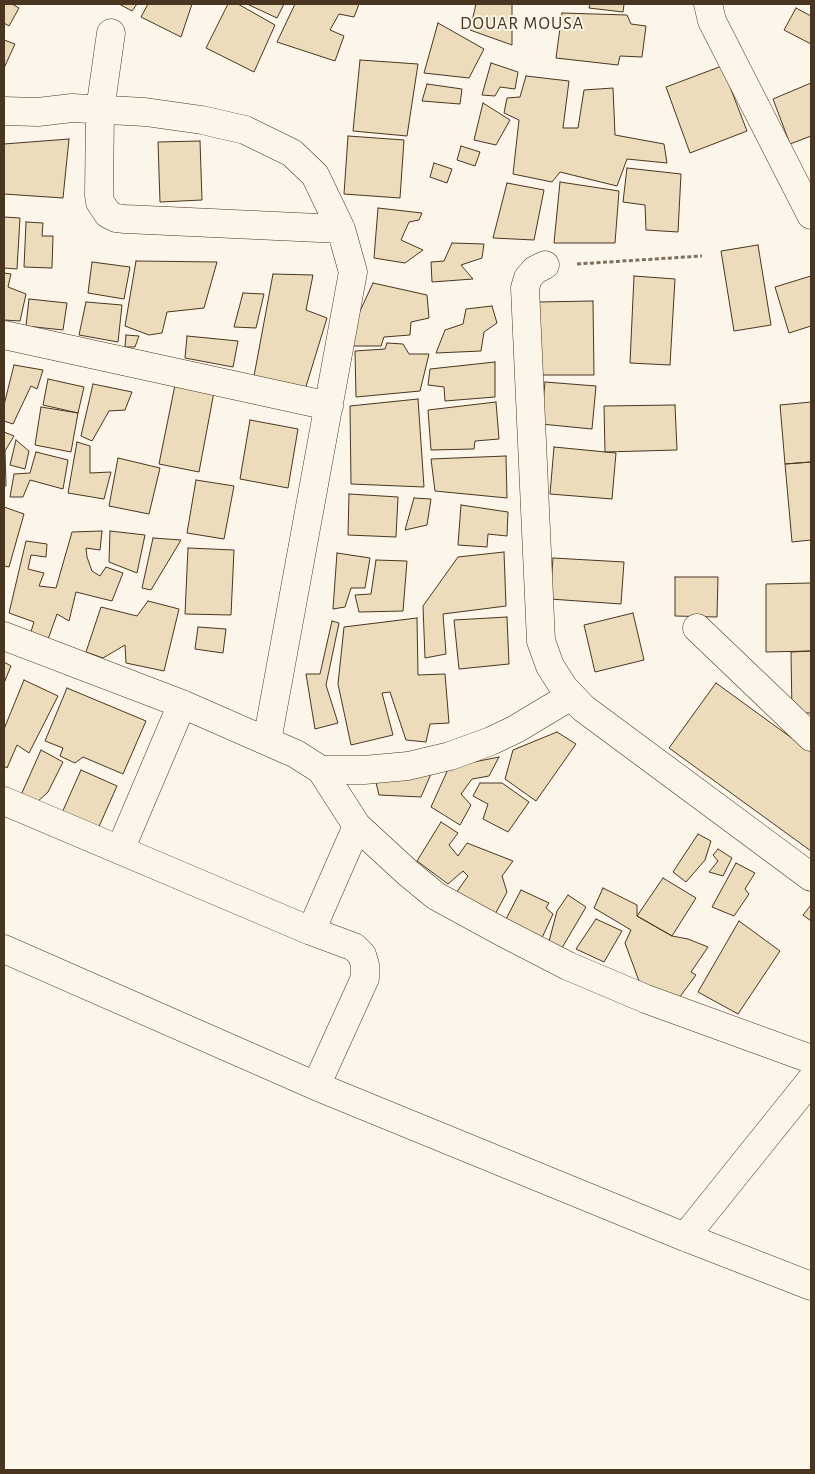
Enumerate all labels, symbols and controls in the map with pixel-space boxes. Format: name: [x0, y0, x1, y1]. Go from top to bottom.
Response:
district label: DOUAR MOUSA: [459, 13, 585, 35]

